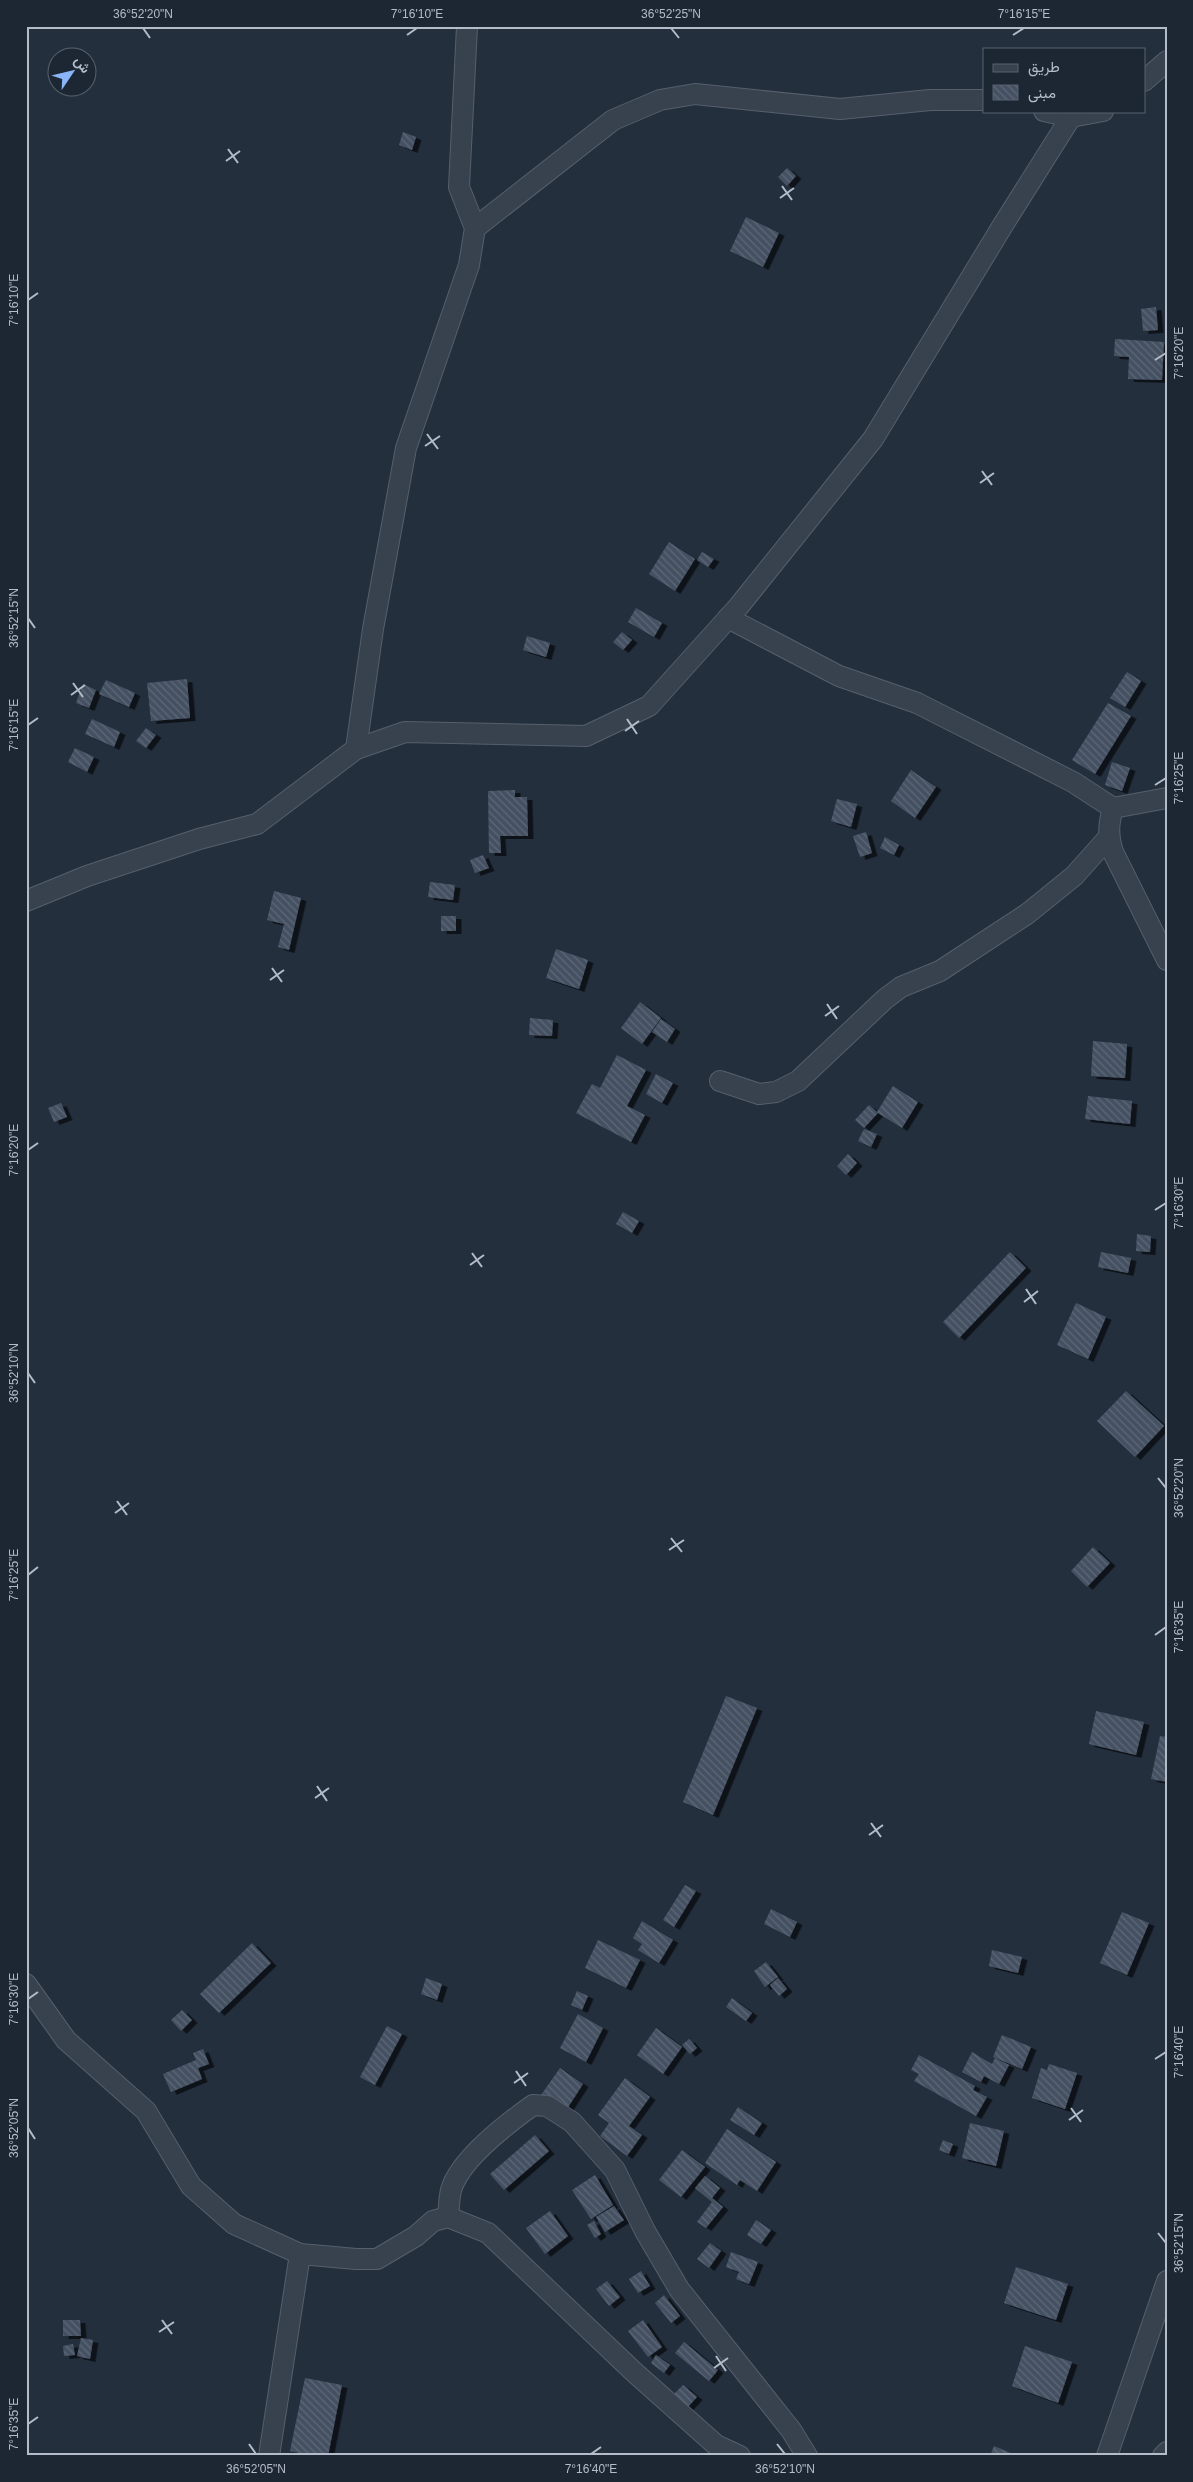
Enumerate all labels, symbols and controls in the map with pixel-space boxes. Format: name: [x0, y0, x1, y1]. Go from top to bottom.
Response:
text: 36°52'20"N: [113, 7, 173, 21]
text: 7°16'10"E: [391, 7, 443, 21]
text: 36°52'25"N: [641, 7, 701, 21]
text: 7°16'15"E: [998, 7, 1050, 21]
north arrow: [48, 48, 98, 98]
legend: [983, 48, 1146, 112]
text: ش: [70, 53, 94, 77]
text: طريق: [1028, 58, 1060, 77]
text: مبنى: [1028, 84, 1056, 103]
text: 7°16'10"E: [7, 274, 21, 326]
text: 7°16'20"E: [1172, 327, 1186, 379]
text: 36°52'15"N: [7, 588, 21, 648]
text: 7°16'15"E: [7, 699, 21, 751]
text: 7°16'25"E: [1172, 752, 1186, 804]
text: 7°16'20"E: [7, 1124, 21, 1176]
text: 7°16'30"E: [1172, 1177, 1186, 1229]
text: 36°52'10"N: [7, 1343, 21, 1403]
text: 36°52'20"N: [1172, 1458, 1186, 1518]
text: 7°16'25"E: [7, 1549, 21, 1601]
text: 7°16'35"E: [1172, 1601, 1186, 1653]
text: 7°16'30"E: [7, 1973, 21, 2025]
text: 7°16'40"E: [1172, 2026, 1186, 2078]
text: 36°52'05"N: [7, 2098, 21, 2158]
text: 36°52'15"N: [1172, 2213, 1186, 2273]
text: 7°16'35"E: [7, 2398, 21, 2450]
text: 36°52'05"N: [226, 2462, 286, 2476]
text: 7°16'40"E: [565, 2462, 617, 2476]
text: 36°52'10"N: [755, 2462, 815, 2476]

